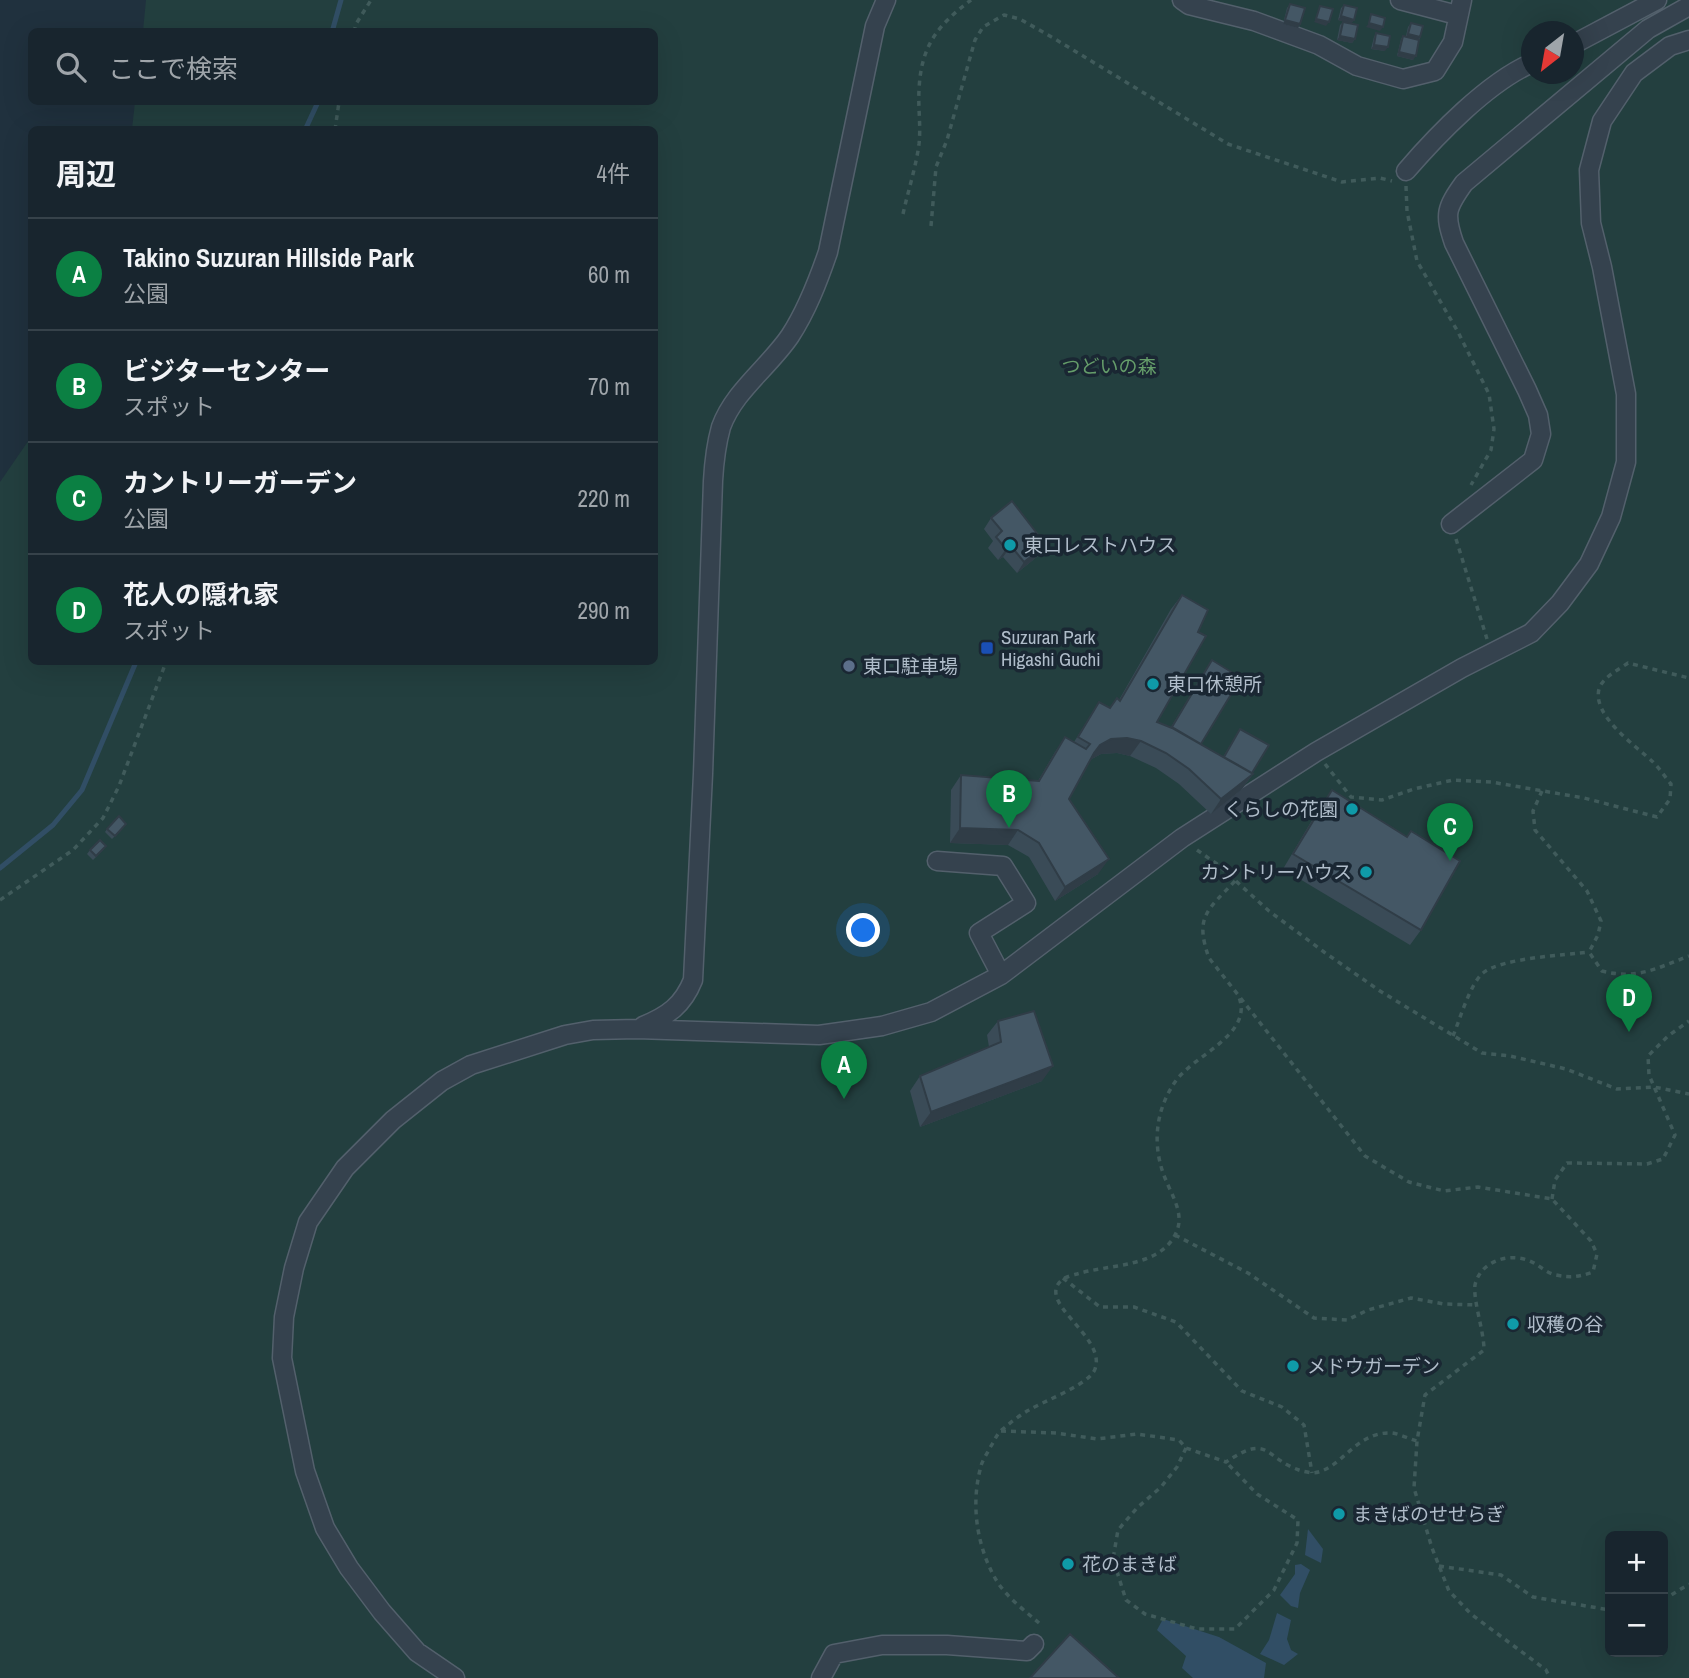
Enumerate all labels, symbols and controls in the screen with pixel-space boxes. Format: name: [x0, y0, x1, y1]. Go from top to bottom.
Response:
north arrow: [1521, 21, 1584, 84]
search box: [28, 28, 658, 105]
icon: search: [52, 48, 90, 86]
text: ここで検索: [108, 51, 238, 86]
text: 周辺: [56, 154, 116, 194]
text: 4件: [597, 158, 630, 189]
text: Takino Suzuran Hillside Park: [123, 240, 414, 275]
text: A: [72, 259, 86, 290]
text: 60 m: [588, 259, 630, 290]
text: 公園: [123, 278, 169, 309]
text: ビジターセンター: [123, 353, 330, 388]
park label: つどいの森: [1061, 353, 1157, 379]
text: B: [72, 371, 86, 402]
text: 70 m: [588, 371, 630, 402]
text: スポット: [123, 391, 215, 422]
text: カントリーガーデン: [123, 465, 357, 500]
text: C: [72, 483, 86, 514]
text: 220 m: [578, 483, 630, 514]
text: 公園: [123, 503, 169, 534]
place label: 東口レストハウス: [1024, 532, 1176, 558]
marker: 東口レストハウス: [1002, 537, 1018, 553]
text: 花人の隠れ家: [123, 577, 279, 612]
text: D: [72, 595, 86, 626]
text: 290 m: [578, 595, 630, 626]
text: スポット: [123, 615, 215, 646]
place label: Suzuran Park Higashi Guchi: [1001, 624, 1101, 672]
marker: Suzuran Park Higashi Guchi: [979, 640, 995, 656]
place label: 東口駐車場: [863, 653, 958, 679]
marker: 東口駐車場: [841, 658, 857, 674]
place label: 東口休憩所: [1167, 671, 1262, 697]
marker: 東口休憩所: [1145, 676, 1161, 692]
pin: B: [986, 770, 1032, 828]
place label: くらしの花園: [1224, 796, 1338, 822]
marker: くらしの花園: [1344, 801, 1360, 817]
pin: C: [1427, 803, 1473, 861]
place label: カントリーハウス: [1200, 859, 1352, 885]
marker: カントリーハウス: [1358, 864, 1374, 880]
your location: [846, 913, 880, 947]
pin: D: [1606, 974, 1652, 1032]
pin: A: [821, 1041, 867, 1099]
place label: 収穫の谷: [1527, 1311, 1603, 1337]
marker: 収穫の谷: [1505, 1316, 1521, 1332]
place label: メドウガーデン: [1307, 1353, 1440, 1379]
marker: メドウガーデン: [1285, 1358, 1301, 1374]
place label: まきばのせせらぎ: [1353, 1501, 1505, 1527]
marker: まきばのせせらぎ: [1331, 1506, 1347, 1522]
map controls: [1605, 1531, 1668, 1657]
button: +: [1605, 1531, 1668, 1594]
place label: 花のまきば: [1082, 1551, 1177, 1577]
marker: 花のまきば: [1060, 1556, 1076, 1572]
button: −: [1605, 1594, 1668, 1657]

